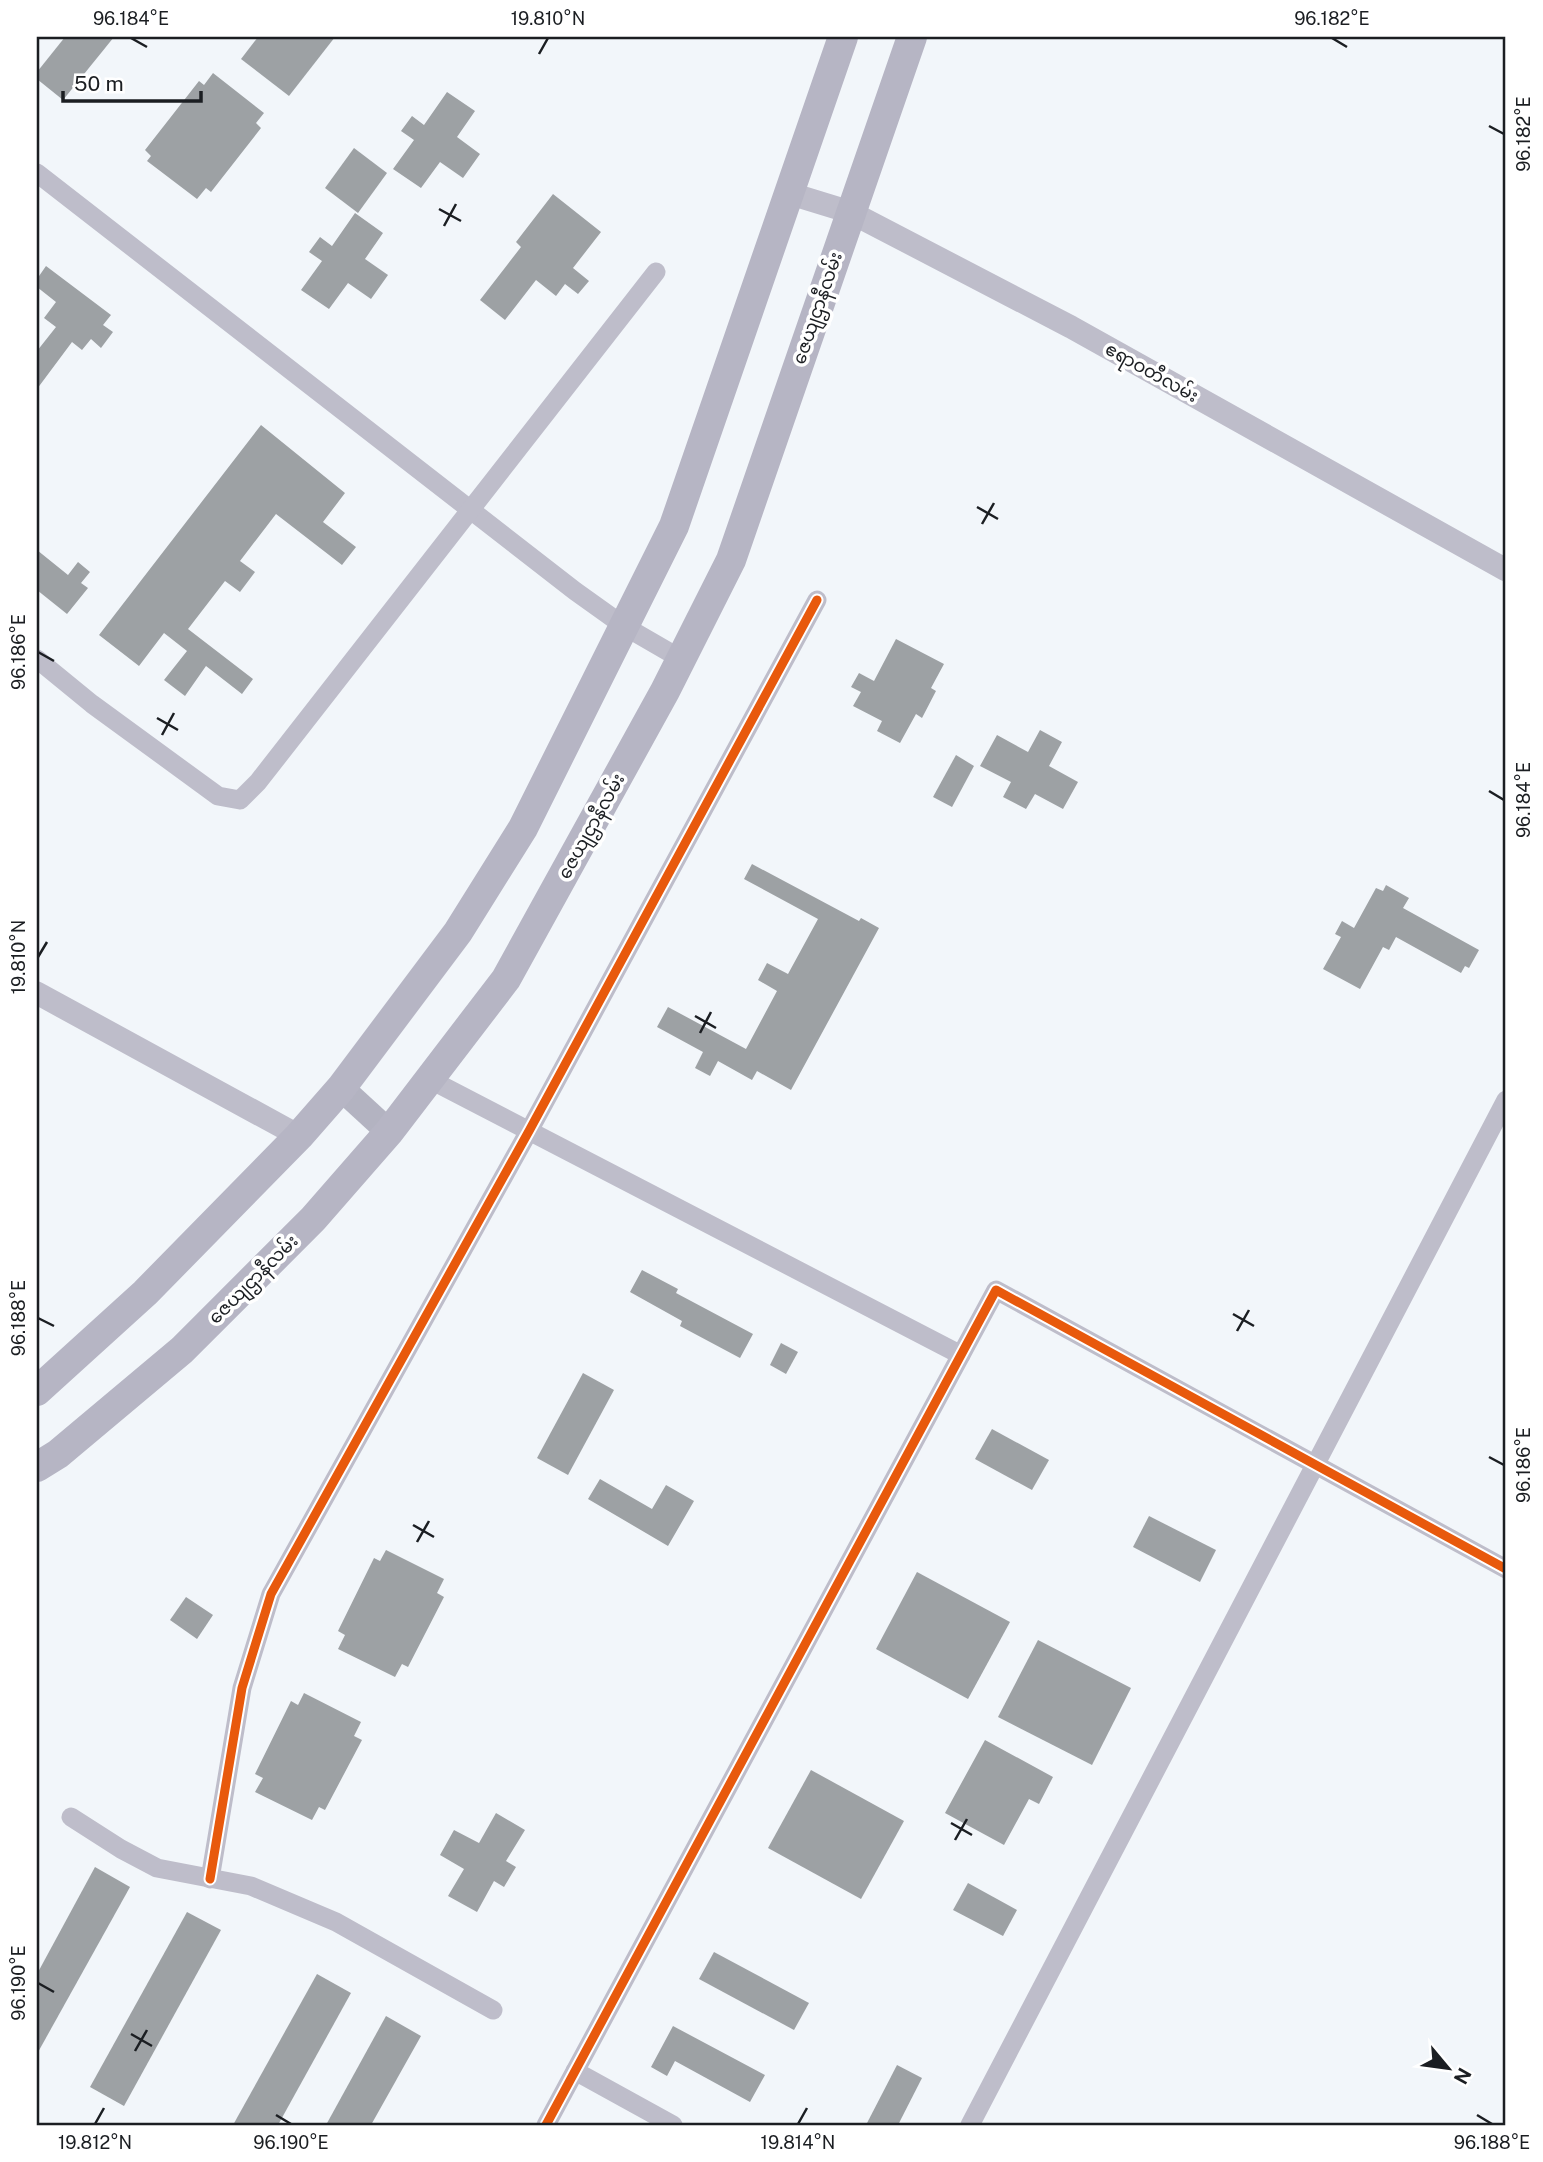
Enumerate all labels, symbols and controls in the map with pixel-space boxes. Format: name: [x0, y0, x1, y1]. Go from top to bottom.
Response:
text: 96.184°E: [93, 8, 169, 29]
text: 19.810°N: [511, 8, 585, 29]
text: 96.182°E: [1294, 8, 1370, 29]
scale bar: [63, 60, 201, 104]
text: 50 m: [74, 71, 124, 96]
text: 96.182°E: [1513, 96, 1534, 172]
street label: ဇေယျဌာနီလမ်း: [785, 248, 851, 369]
street label: ဧရာဝတီလမ်း: [1099, 335, 1204, 411]
text: 96.186°E: [8, 614, 29, 690]
text: 96.184°E: [1513, 762, 1534, 838]
street label: ဇေယျဌာနီလမ်း: [551, 768, 633, 885]
text: 19.810°N: [8, 920, 29, 994]
street label: ဇေယျဌာနီလမ်း: [202, 1228, 305, 1331]
text: 96.188°E: [8, 1280, 29, 1356]
text: 96.186°E: [1513, 1427, 1534, 1503]
text: 96.190°E: [8, 1945, 29, 2021]
north arrow: [1414, 2032, 1484, 2102]
text: N: [1450, 2064, 1476, 2088]
text: 19.812°N: [58, 2132, 132, 2153]
text: 96.190°E: [253, 2132, 329, 2153]
text: 19.814°N: [761, 2132, 835, 2153]
text: 96.188°E: [1454, 2132, 1530, 2153]

